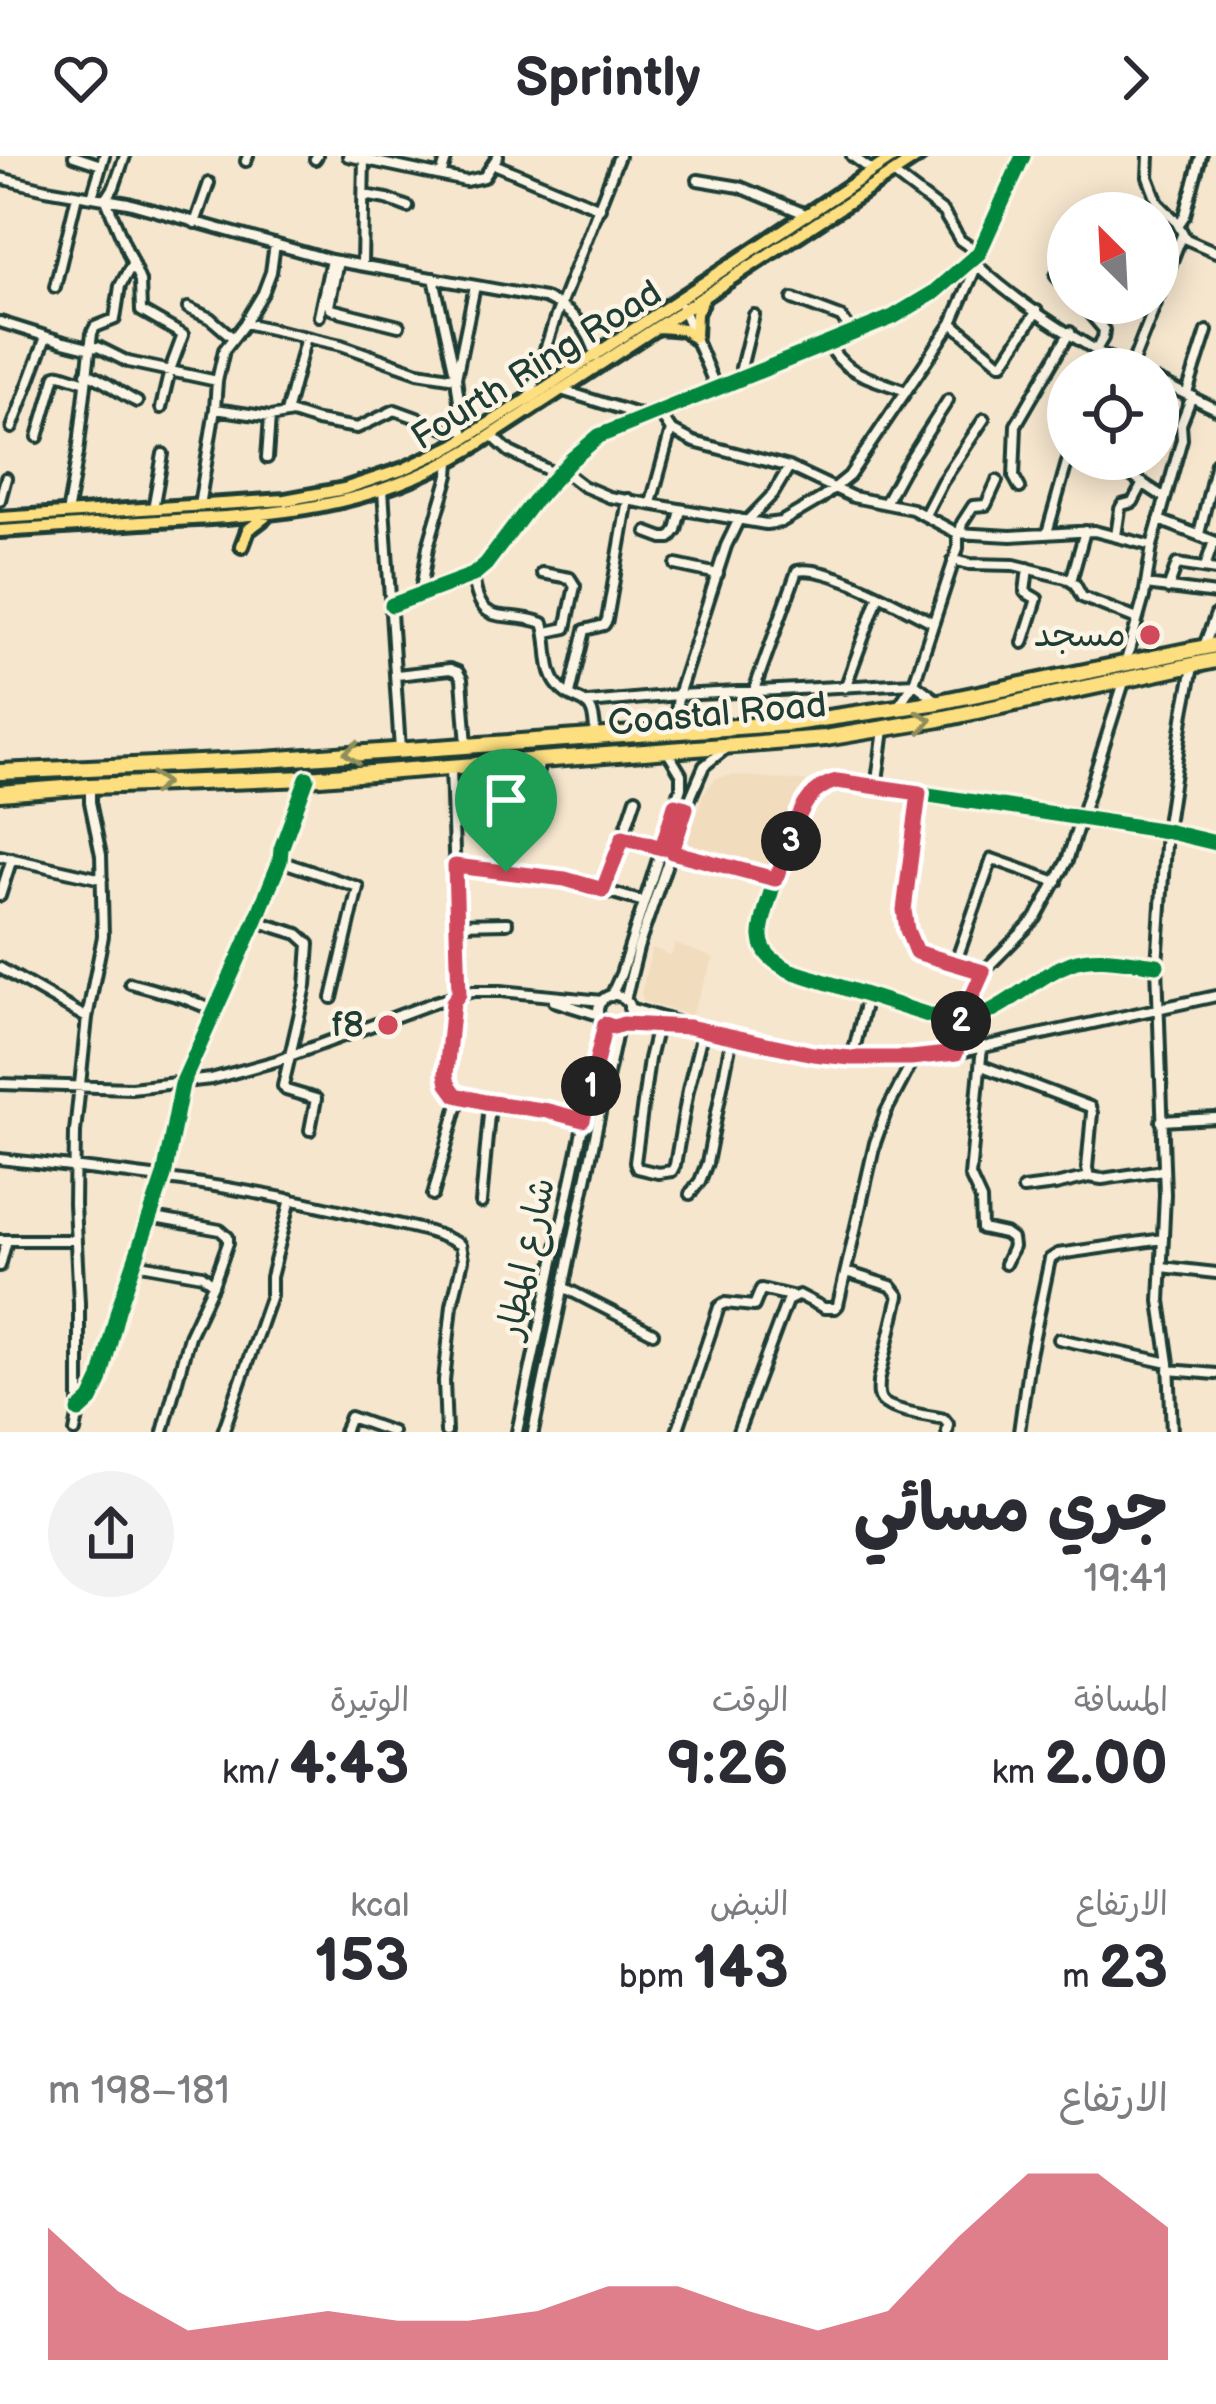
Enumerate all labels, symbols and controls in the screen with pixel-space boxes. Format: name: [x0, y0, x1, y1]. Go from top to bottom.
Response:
icon: heart: [48, 45, 114, 111]
icon: forward: [1102, 45, 1168, 111]
text: Sprintly: [516, 46, 701, 111]
north arrow: [1047, 192, 1179, 324]
map controls: [1047, 192, 1179, 480]
street label: Fourth Ring Road: [404, 272, 670, 460]
button: locate: [1047, 348, 1179, 480]
place label: مسجد: [1034, 614, 1126, 657]
marker: مسجد: [1137, 622, 1163, 648]
street label: Coastal Road: [606, 684, 828, 746]
one-way arrow: [913, 710, 933, 735]
one-way arrow: [342, 740, 361, 766]
pin: [455, 749, 557, 872]
icon: arrive: [473, 767, 539, 833]
one-way arrow: [150, 770, 169, 796]
pin: 3: [761, 811, 821, 871]
text: 3: [781, 821, 801, 861]
pin: 2: [931, 991, 991, 1051]
text: 2: [951, 1001, 971, 1041]
place label: f8: [332, 1004, 364, 1047]
marker: f8: [375, 1012, 401, 1038]
pin: 1: [561, 1056, 621, 1116]
text: 1: [584, 1066, 598, 1106]
street label: شارع المطار: [488, 1174, 567, 1346]
button: share: [48, 1471, 174, 1597]
text: جري مسائي: [854, 1471, 1168, 1550]
text: 19:41: [1084, 1556, 1168, 1603]
text: الوتيرة: [330, 1681, 409, 1721]
text: الوقت: [712, 1681, 789, 1721]
text: المسافة: [1074, 1681, 1168, 1721]
text: 4:43: [289, 1729, 409, 1801]
text: 9:26: [667, 1729, 789, 1801]
text: 2.00: [1044, 1729, 1168, 1801]
text: /km: [222, 1753, 289, 1793]
text: km: [992, 1753, 1044, 1793]
text: النبض: [710, 1885, 789, 1925]
text: الارتفاع: [1075, 1885, 1168, 1925]
text: kcal: [350, 1886, 409, 1926]
text: 153: [314, 1926, 409, 1998]
text: 143: [693, 1933, 789, 2005]
text: 23: [1099, 1933, 1168, 2005]
text: bpm: [619, 1957, 693, 1997]
text: m: [1062, 1957, 1099, 1997]
text: 181–198 m: [48, 2068, 230, 2115]
text: الارتفاع: [1059, 2076, 1168, 2123]

